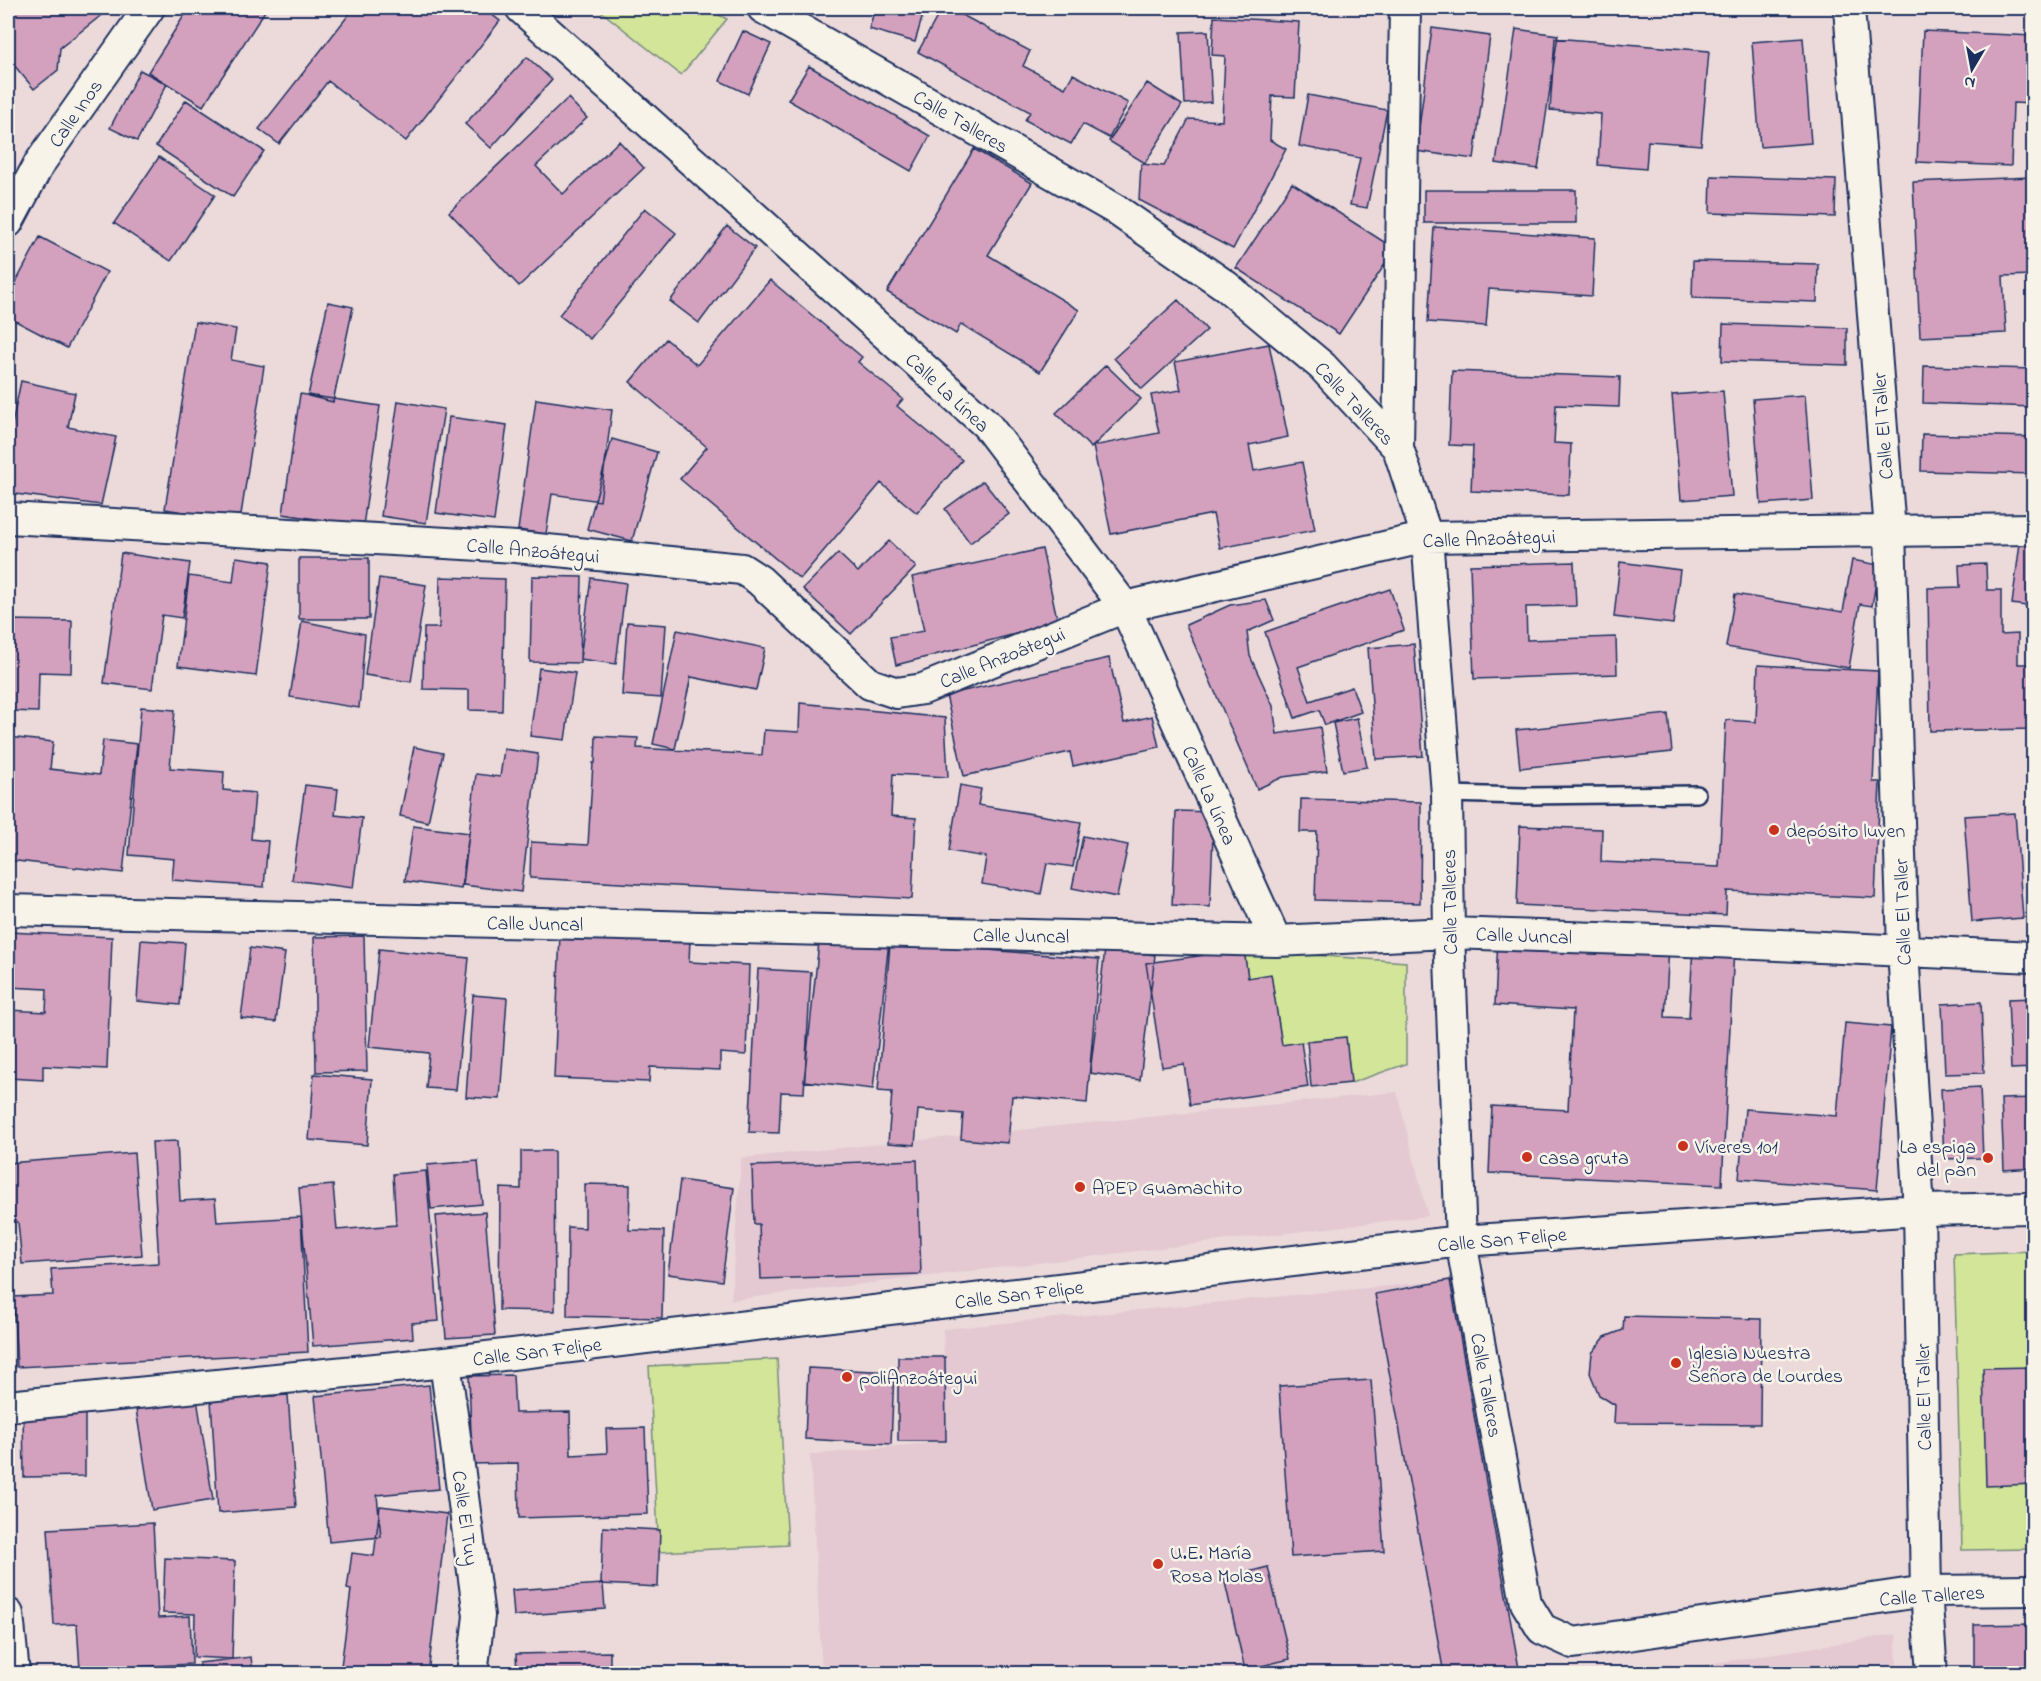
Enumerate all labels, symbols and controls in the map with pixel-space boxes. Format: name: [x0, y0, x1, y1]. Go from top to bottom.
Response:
north arrow: [1942, 39, 2002, 99]
text: N: [1962, 69, 1977, 95]
street label: Calle Inos: [43, 74, 111, 155]
street label: Calle Talleres: [907, 84, 1013, 162]
street label: Calle La Línea: [898, 347, 995, 441]
street label: Calle Talleres: [1307, 356, 1400, 453]
street label: Calle El Taller: [1866, 371, 1903, 480]
street label: Calle Anzoátegui: [1422, 524, 1556, 558]
street label: Calle Anzoátegui: [465, 532, 600, 574]
street label: Calle Anzoátegui: [936, 621, 1070, 699]
street label: Calle La Línea: [1173, 742, 1243, 850]
place label: depósito luven: [1786, 818, 1905, 847]
marker: depósito luven: [1767, 823, 1781, 837]
street label: Calle Talleres: [1436, 849, 1467, 955]
street label: Calle El Taller: [1888, 857, 1921, 966]
street label: Calle Juncal: [486, 910, 583, 941]
street label: Calle Juncal: [1475, 921, 1573, 954]
street label: Calle Juncal: [972, 922, 1069, 953]
place label: Víveres 101: [1694, 1134, 1778, 1163]
place label: La espiga del pan: [1899, 1134, 1976, 1186]
marker: Víveres 101: [1676, 1139, 1690, 1153]
place label: casa gruta: [1539, 1145, 1629, 1175]
marker: casa gruta: [1520, 1150, 1534, 1164]
marker: La espiga del pan: [1981, 1151, 1995, 1165]
place label: APEP Guamachito: [1092, 1175, 1242, 1204]
marker: APEP Guamachito: [1073, 1180, 1087, 1194]
street label: Calle San Felipe: [1436, 1221, 1568, 1262]
street label: Calle San Felipe: [953, 1274, 1085, 1319]
street label: Calle San Felipe: [471, 1331, 603, 1376]
street label: Calle Talleres: [1461, 1331, 1508, 1440]
place label: Iglesia Nuestra Señora de Lourdes: [1688, 1340, 1843, 1392]
street label: Calle El Taller: [1910, 1342, 1941, 1451]
marker: Iglesia Nuestra Señora de Lourdes: [1669, 1356, 1683, 1370]
place label: poliAnzoátegui: [859, 1365, 977, 1395]
marker: poliAnzoátegui: [840, 1370, 854, 1384]
street label: Calle El Tuy: [443, 1469, 485, 1568]
place label: U.E. María Rosa Molas: [1170, 1540, 1264, 1592]
marker: U.E. María Rosa Molas: [1151, 1557, 1165, 1571]
street label: Calle Talleres: [1878, 1579, 1986, 1616]

